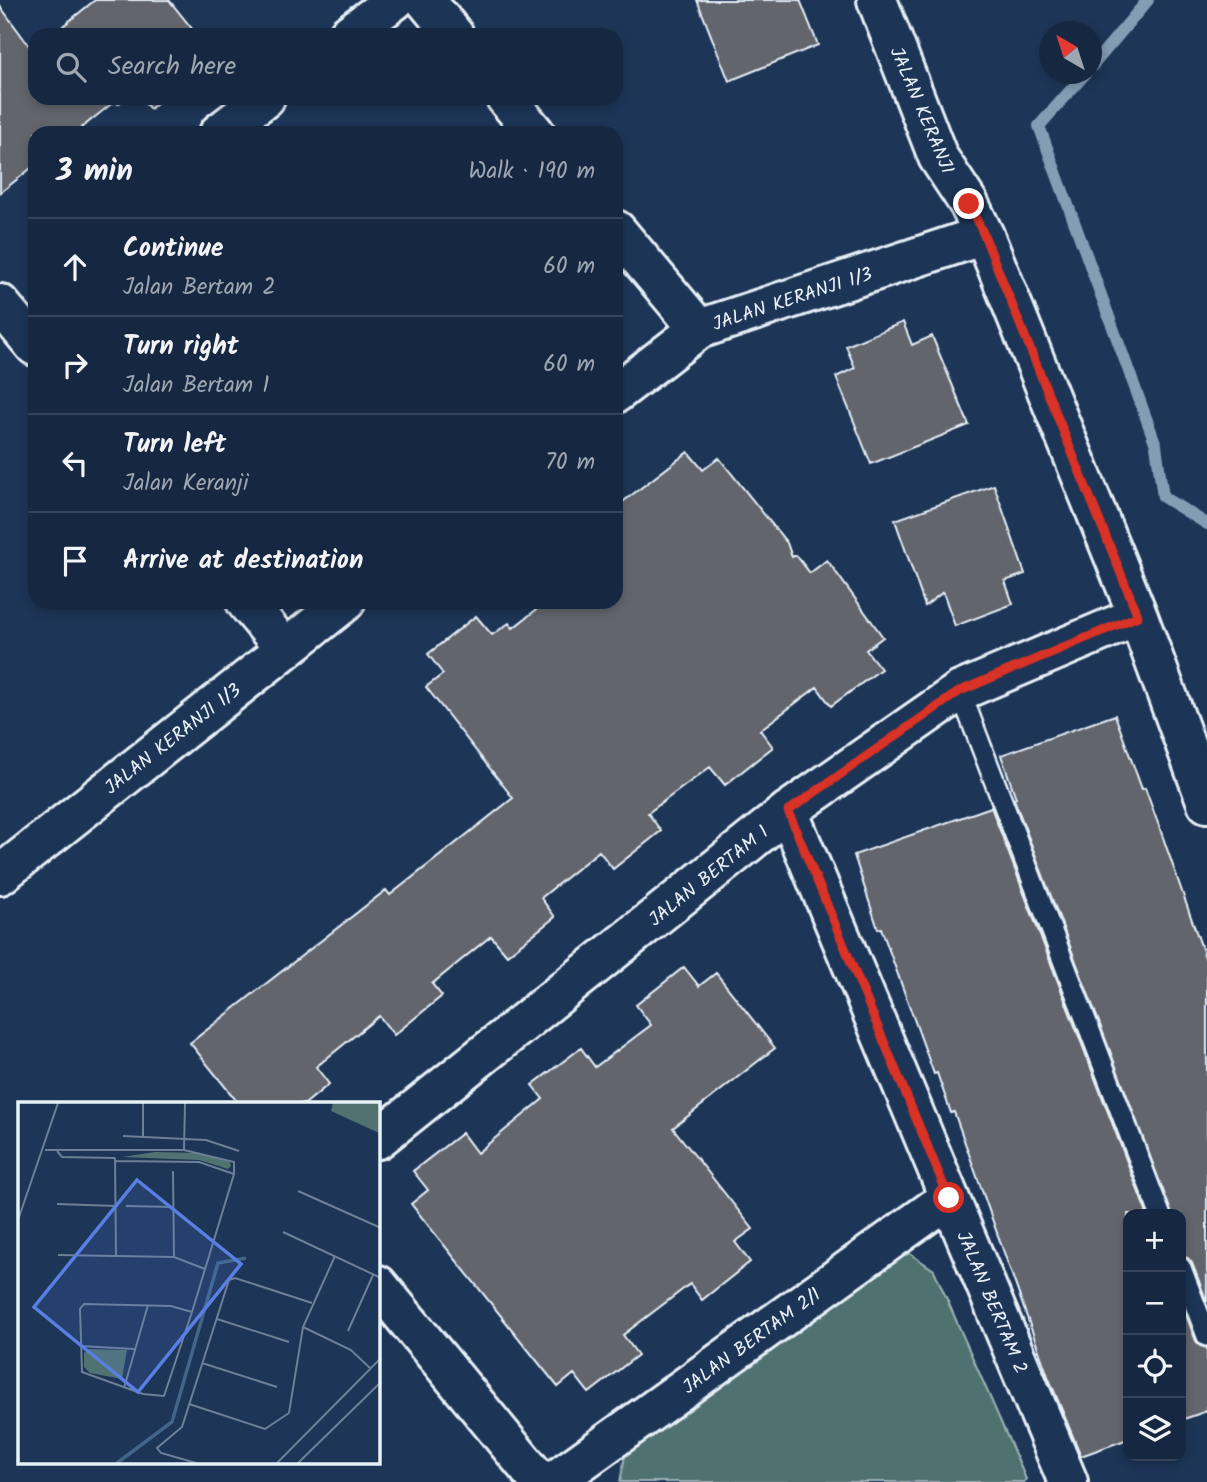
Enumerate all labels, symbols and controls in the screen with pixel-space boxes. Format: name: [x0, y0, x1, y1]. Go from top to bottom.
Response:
north arrow: [1039, 21, 1102, 84]
search box: [28, 28, 623, 105]
street label: JALAN KERANJI: [881, 43, 961, 179]
text: Search here: [108, 46, 236, 88]
icon: search: [52, 48, 90, 86]
text: 3 min: [56, 148, 133, 196]
text: Walk · 190 m: [468, 154, 595, 190]
route end: [953, 188, 984, 219]
text: Continue: [123, 228, 224, 270]
icon: ahead: [56, 248, 94, 286]
text: 60 m: [543, 249, 595, 285]
street label: JALAN KERANJI 1/3: [709, 260, 877, 340]
text: Jalan Bertam 2: [123, 270, 276, 306]
text: Turn right: [123, 326, 239, 368]
icon: right: [56, 346, 94, 384]
text: 60 m: [543, 347, 595, 383]
text: Jalan Bertam 1: [123, 368, 270, 404]
text: Turn left: [123, 424, 226, 466]
icon: left: [56, 444, 94, 482]
text: 70 m: [545, 445, 595, 481]
text: Jalan Keranji: [123, 466, 248, 502]
text: Arrive at destination: [123, 540, 363, 582]
icon: arrive: [56, 542, 94, 580]
street label: JALAN KERANJI 1/3: [98, 676, 248, 803]
street label: JALAN BERTAM 1: [643, 818, 776, 935]
inset map: [18, 1102, 380, 1464]
route start: [933, 1182, 964, 1213]
map controls: [1123, 1209, 1186, 1461]
button: +: [1123, 1209, 1186, 1272]
street label: JALAN BERTAM 2: [948, 1227, 1035, 1379]
button: −: [1123, 1272, 1186, 1335]
street label: JALAN BERTAM 2/1: [677, 1281, 828, 1402]
button: locate: [1123, 1335, 1186, 1398]
button: layers: [1123, 1398, 1186, 1461]

